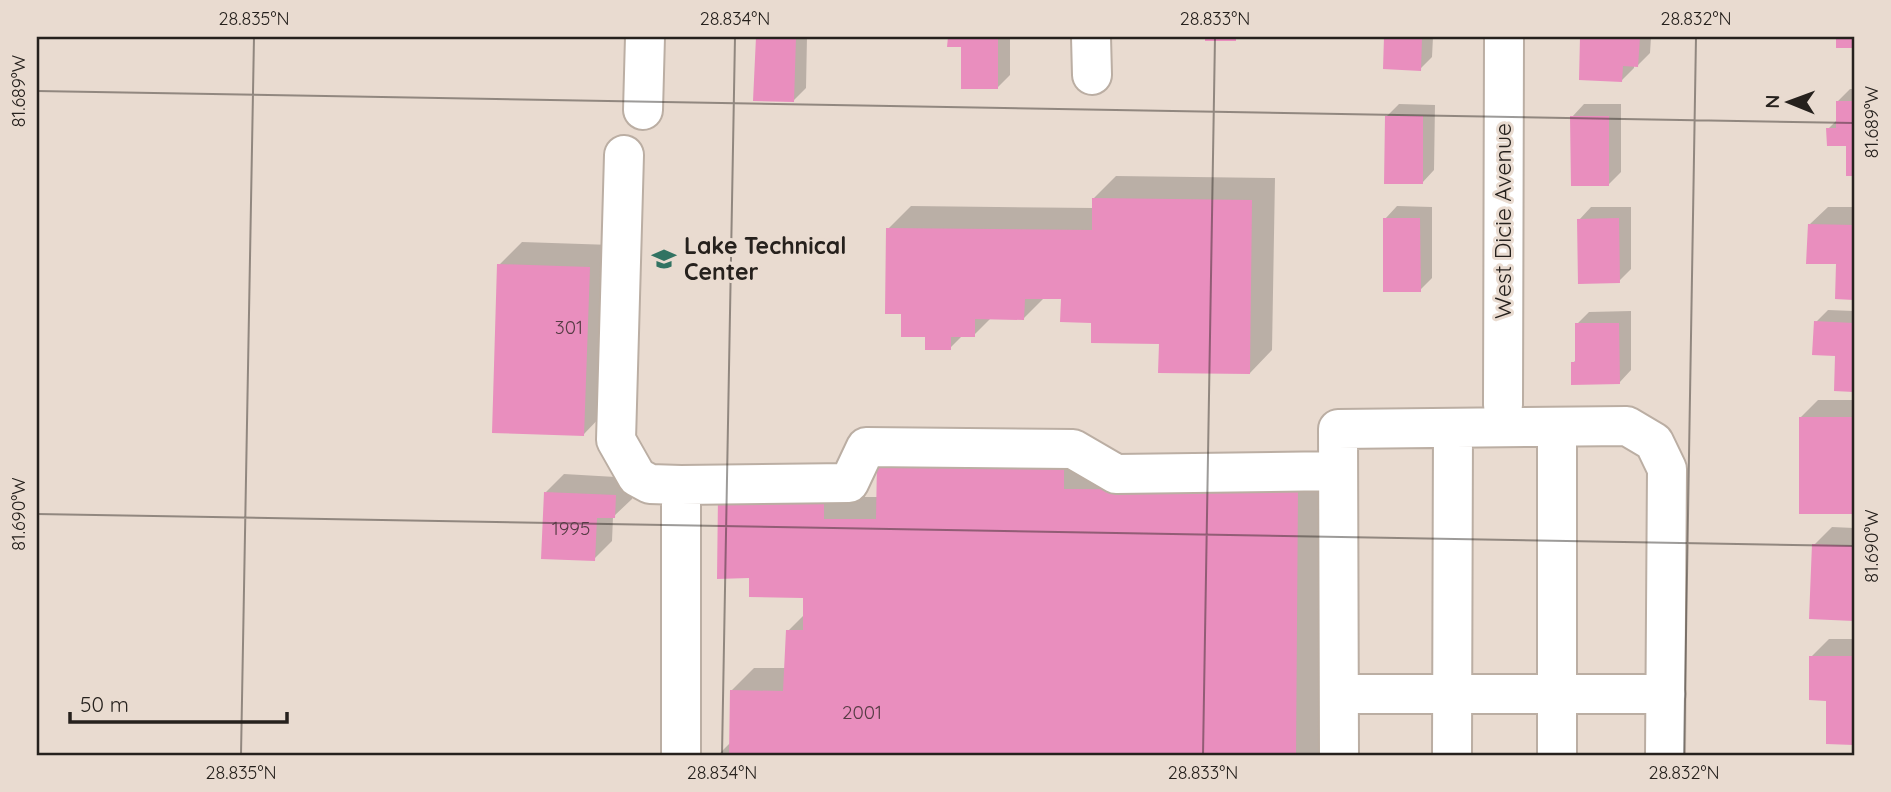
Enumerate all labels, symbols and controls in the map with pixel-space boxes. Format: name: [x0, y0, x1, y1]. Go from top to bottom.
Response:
text: 28.835°N: [219, 7, 290, 30]
text: 28.834°N: [700, 7, 770, 30]
text: 28.833°N: [1180, 7, 1250, 30]
text: 28.832°N: [1660, 7, 1732, 30]
text: 81.689°W: [7, 55, 30, 127]
north arrow: [1755, 66, 1825, 136]
text: 81.689°W: [1860, 86, 1883, 158]
text: N: [1760, 95, 1784, 109]
street label: West Dicie Avenue: [1488, 123, 1517, 319]
place label: Lake Technical Center: [684, 231, 846, 286]
school or university icon: Lake Technical Center: [650, 245, 678, 273]
house number: 301: [555, 315, 583, 339]
text: 81.690°W: [7, 477, 30, 551]
text: 81.690°W: [1860, 509, 1883, 583]
house number: 1995: [552, 516, 590, 540]
scale bar: [70, 680, 287, 724]
text: 50 m: [80, 691, 129, 717]
house number: 2001: [842, 700, 882, 724]
text: 28.835°N: [206, 761, 277, 784]
text: 28.834°N: [687, 761, 757, 784]
text: 28.833°N: [1168, 761, 1238, 784]
text: 28.832°N: [1648, 761, 1720, 784]

